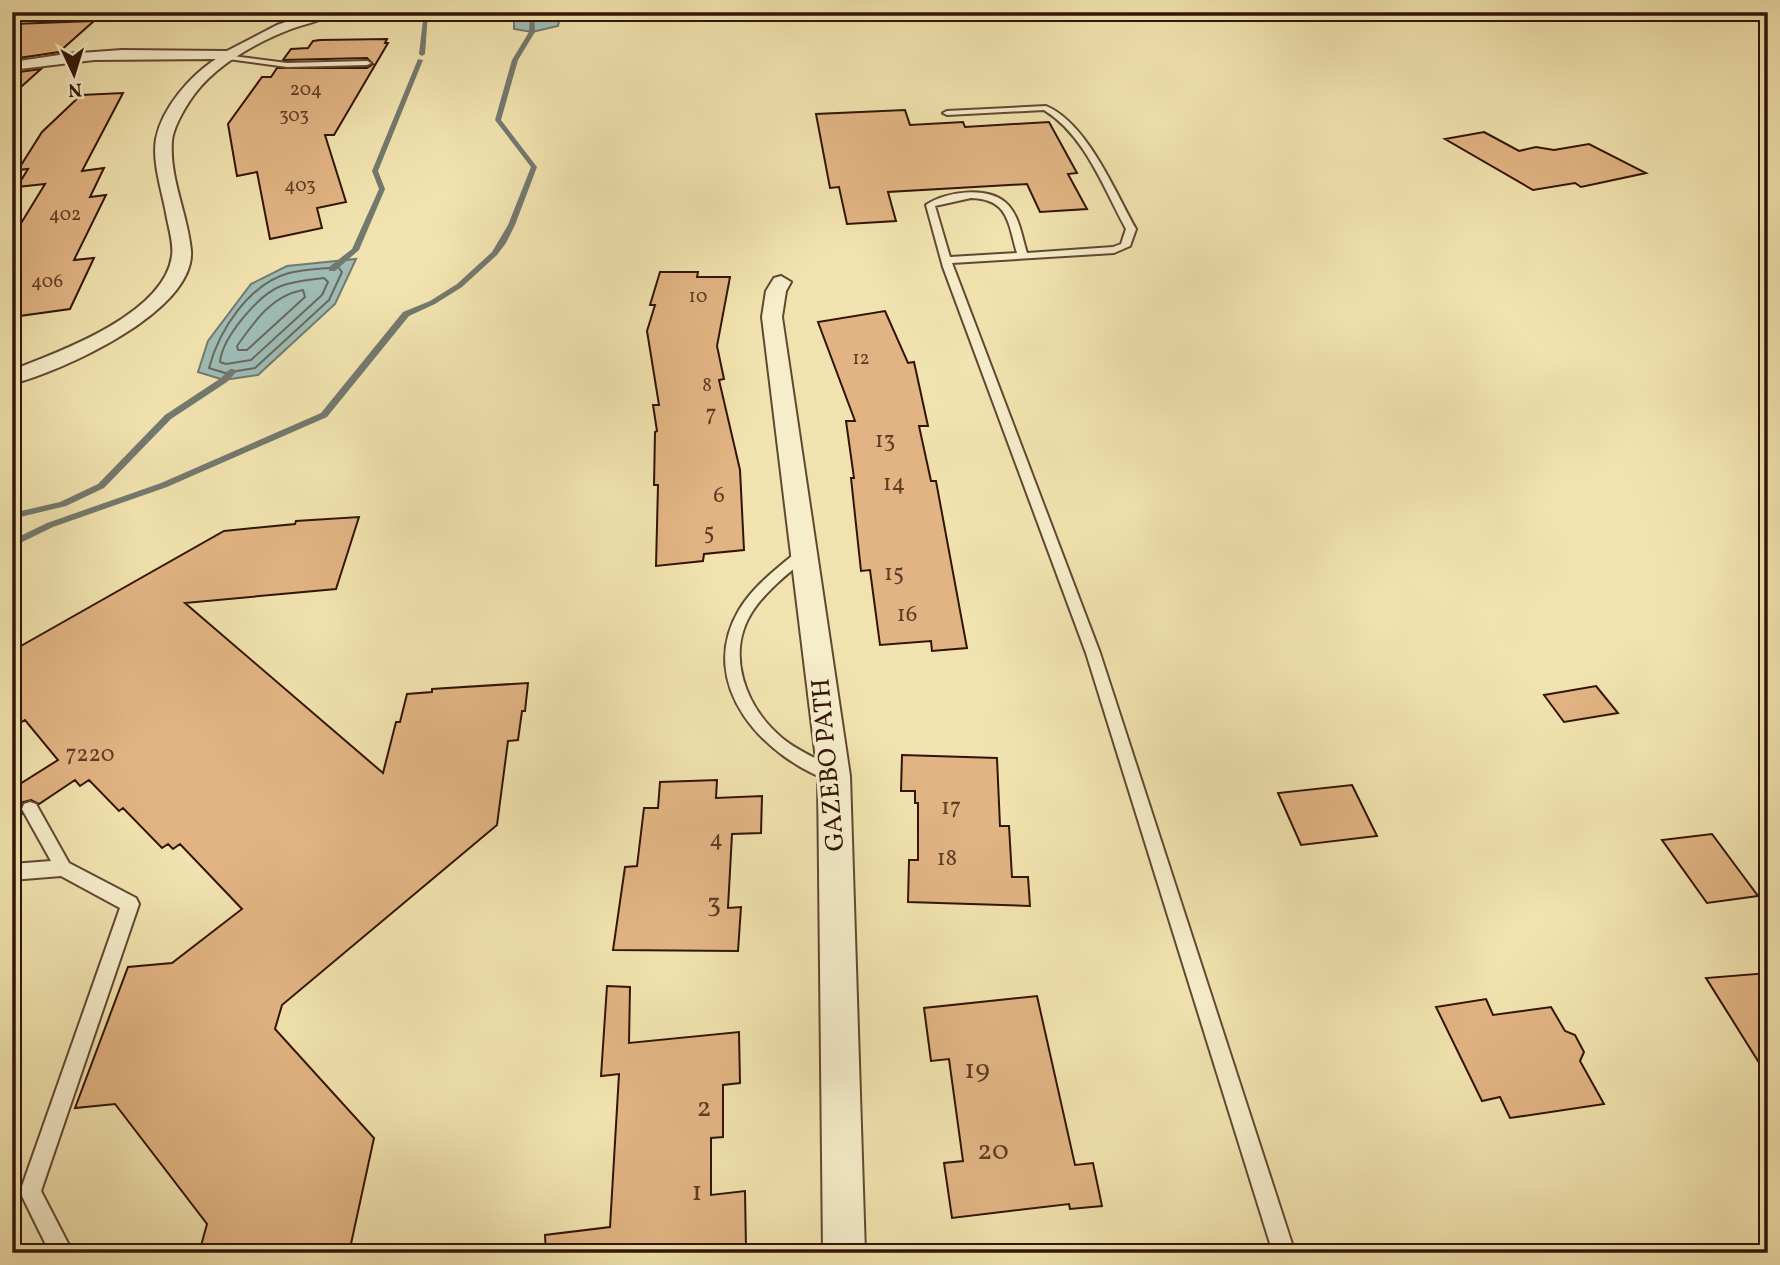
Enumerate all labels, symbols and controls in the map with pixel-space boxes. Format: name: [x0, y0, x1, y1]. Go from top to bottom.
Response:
north arrow: [38, 38, 108, 108]
text: N: [67, 76, 83, 102]
house number: 204: [290, 77, 322, 103]
house number: 303: [279, 103, 309, 129]
house number: 403: [284, 173, 316, 199]
house number: 402: [49, 202, 81, 228]
house number: 406: [31, 269, 63, 295]
house number: 10: [689, 284, 707, 310]
house number: 12: [852, 346, 870, 372]
house number: 8: [702, 373, 712, 399]
house number: 7: [705, 399, 717, 431]
house number: 13: [875, 425, 895, 457]
house number: 14: [883, 468, 905, 500]
house number: 6: [713, 480, 725, 512]
house number: 5: [703, 517, 715, 549]
house number: 15: [884, 558, 904, 590]
house number: 16: [897, 599, 917, 631]
street label: GAZEBO PATH: [804, 677, 854, 853]
house number: 7220: [66, 739, 115, 771]
house number: 17: [941, 792, 961, 824]
house number: 4: [709, 824, 723, 856]
house number: 18: [937, 843, 957, 875]
house number: 3: [707, 885, 721, 924]
house number: 19: [964, 1051, 990, 1090]
house number: 2: [696, 1089, 712, 1128]
house number: 20: [977, 1132, 1009, 1171]
house number: 1: [692, 1173, 702, 1212]

